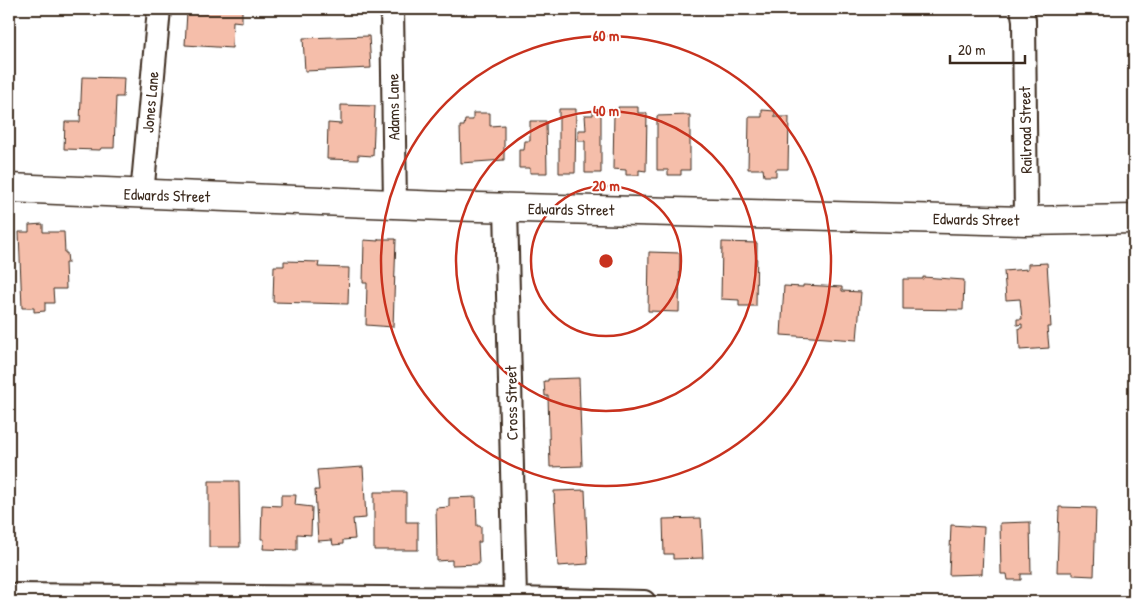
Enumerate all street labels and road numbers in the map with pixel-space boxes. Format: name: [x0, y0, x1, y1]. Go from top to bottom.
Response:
street label: Jones Lane: [136, 70, 164, 134]
street label: Adams Lane: [381, 73, 405, 141]
street label: Railroad Street: [1013, 86, 1037, 174]
street label: Edwards Street: [123, 182, 211, 208]
street label: Edwards Street: [528, 197, 615, 221]
street label: Edwards Street: [933, 207, 1020, 231]
street label: Cross Street: [499, 365, 523, 440]

